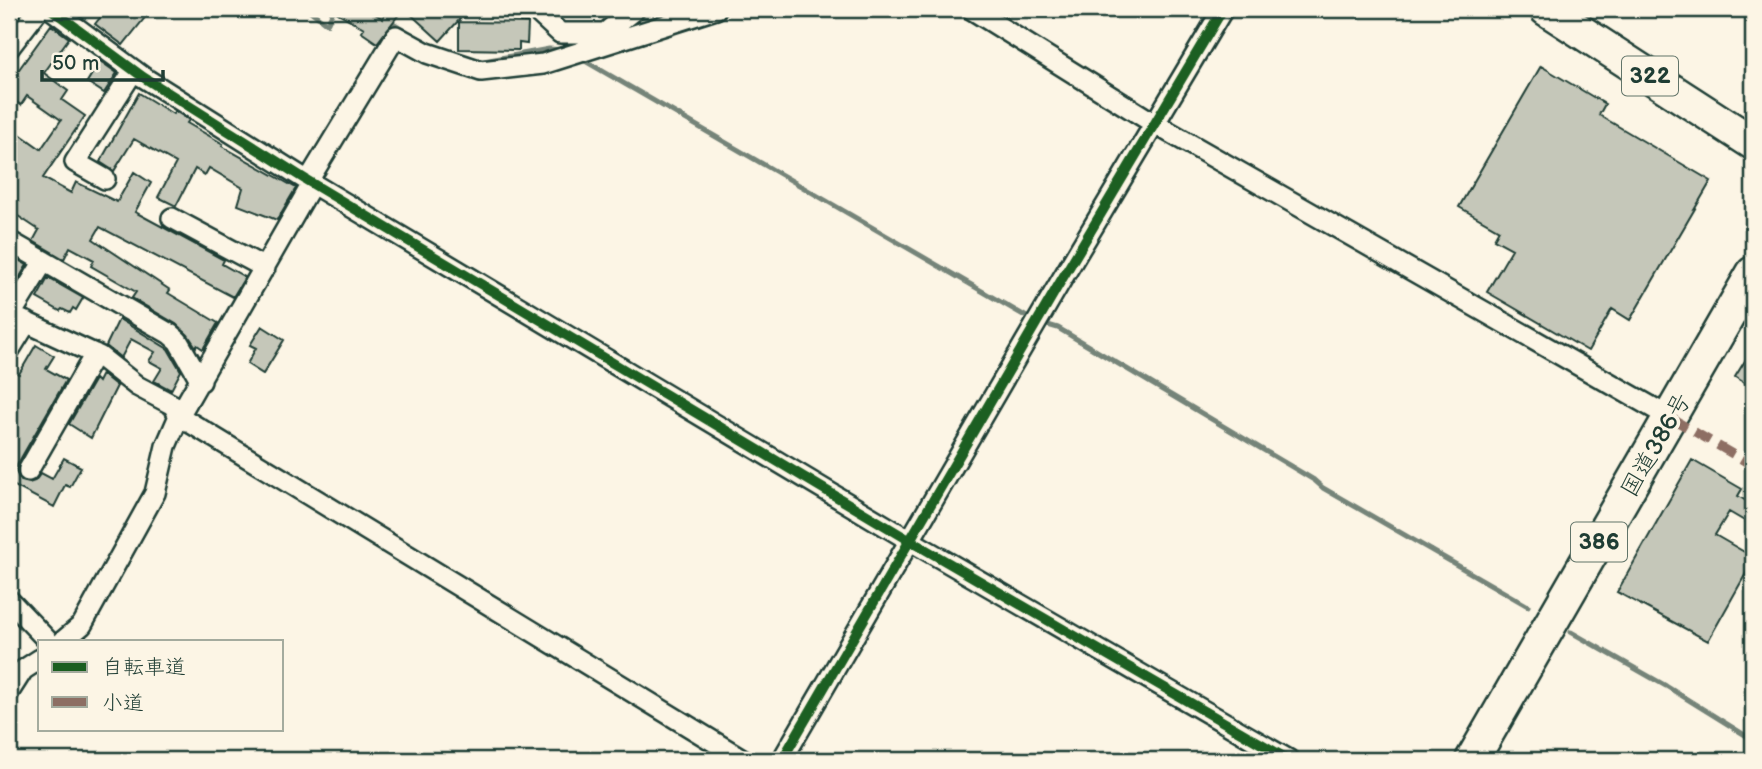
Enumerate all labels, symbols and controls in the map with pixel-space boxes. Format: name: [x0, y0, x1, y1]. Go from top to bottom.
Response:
scale bar: [42, 38, 163, 82]
text: 50 m: [52, 51, 99, 76]
road number: 322: [1622, 57, 1678, 96]
street label: 国道386号: [1615, 388, 1697, 502]
road number: 386: [1571, 522, 1627, 562]
legend: [38, 640, 284, 730]
text: 自転車道: [102, 655, 186, 680]
text: 小道: [102, 691, 144, 716]

